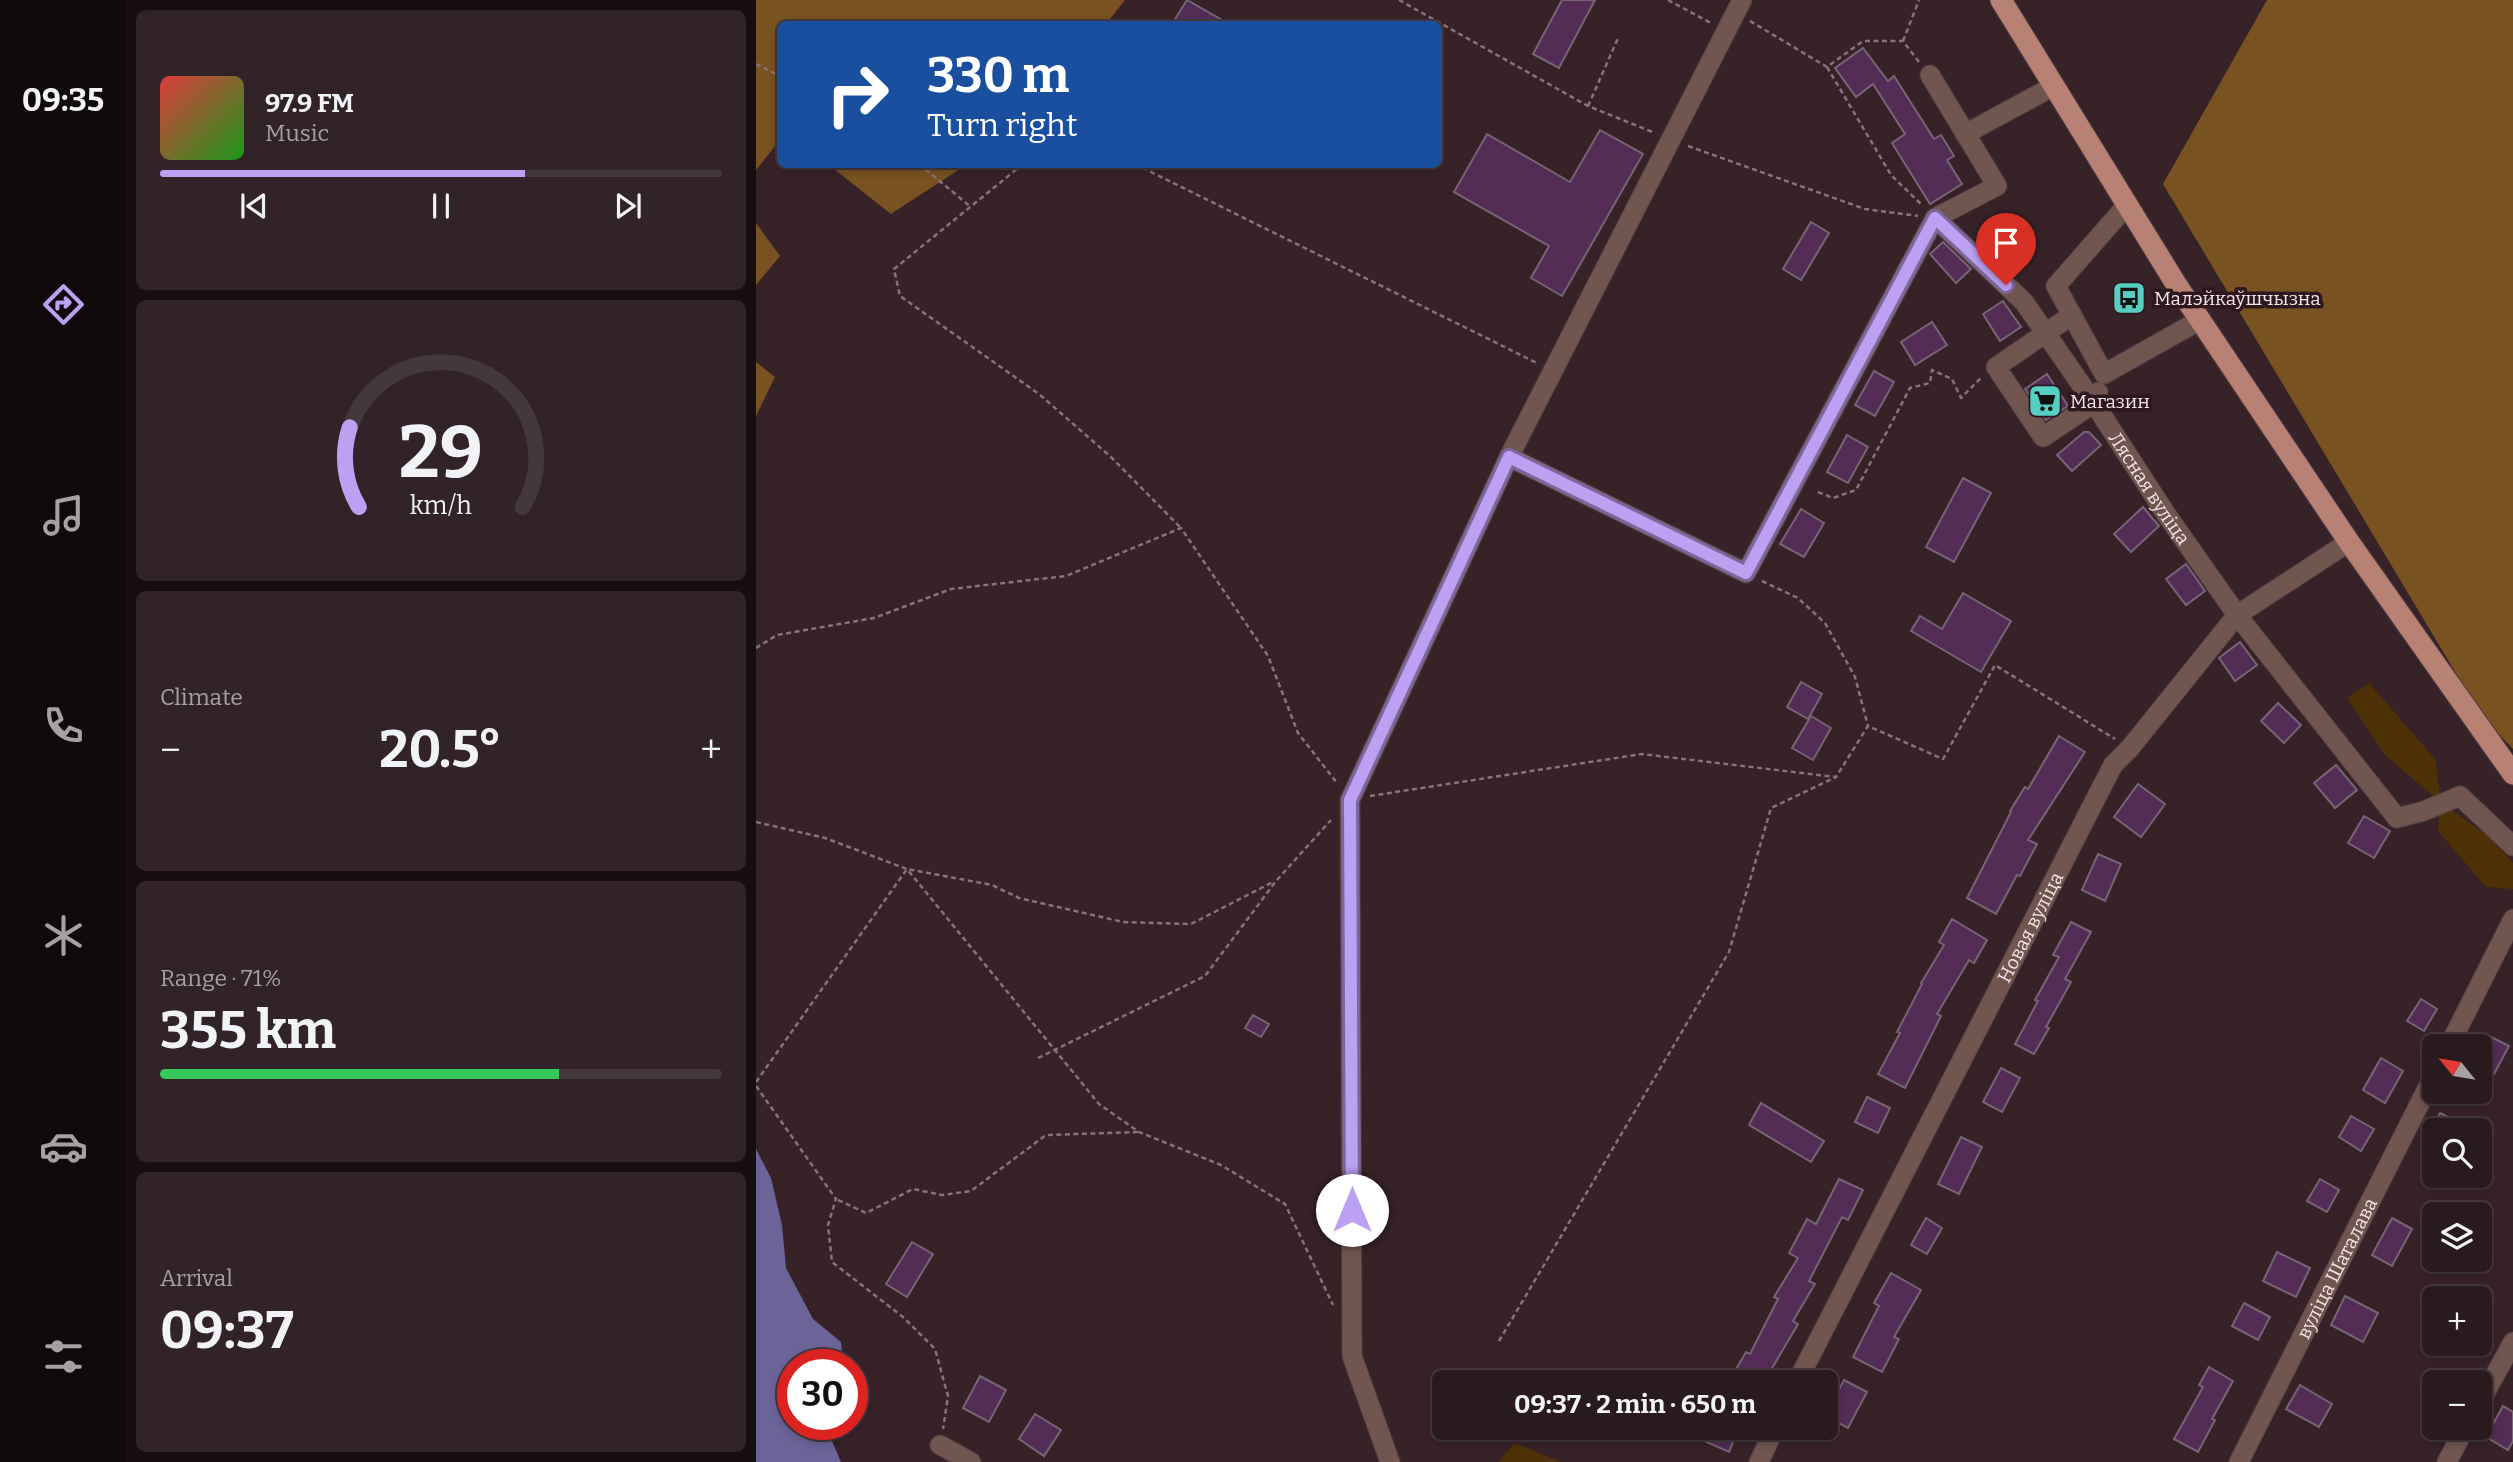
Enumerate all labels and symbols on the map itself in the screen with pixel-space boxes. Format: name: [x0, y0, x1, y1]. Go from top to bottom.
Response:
pin: [1976, 213, 2036, 285]
bus stop icon: Малэйкаўшчызна: [2110, 279, 2148, 317]
place label: Малэйкаўшчызна: [2154, 287, 2321, 310]
supermarket icon: Магазин: [2026, 382, 2064, 420]
place label: Магазин: [2070, 390, 2150, 413]
street label: Лясная вуліца: [2104, 428, 2195, 550]
street label: Новая вуліца: [1993, 868, 2068, 986]
north arrow: [2422, 1034, 2492, 1104]
position arrow: [1315, 1173, 1389, 1247]
street label: вуліца Шаталава: [2292, 1193, 2383, 1343]
speed limit sign: 30: [777, 1349, 868, 1440]

